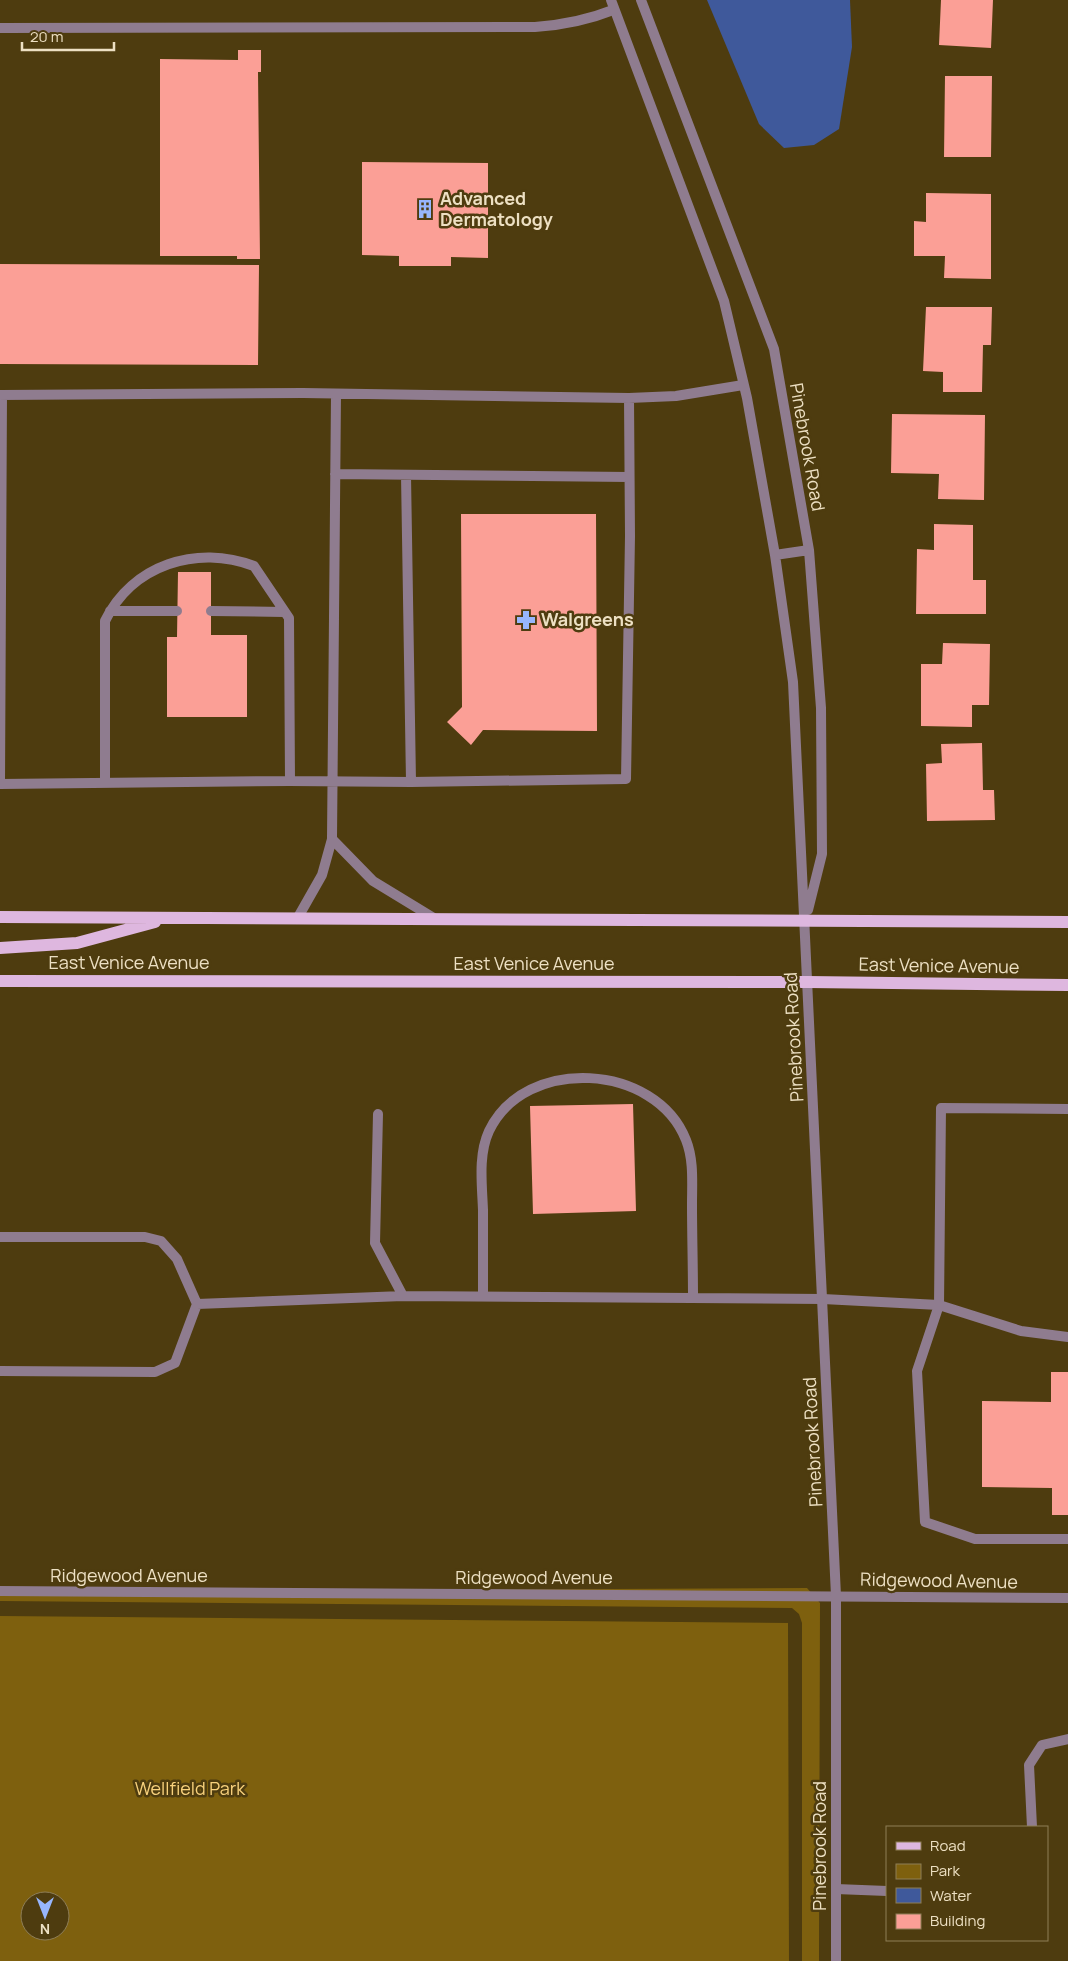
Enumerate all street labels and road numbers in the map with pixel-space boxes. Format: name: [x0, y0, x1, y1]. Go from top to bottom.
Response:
street label: Pinebrook Road: [785, 381, 831, 513]
street label: East Venice Avenue: [49, 950, 209, 974]
street label: East Venice Avenue: [454, 951, 614, 975]
street label: East Venice Avenue: [858, 952, 1020, 978]
street label: Pinebrook Road: [778, 972, 808, 1102]
street label: Pinebrook Road: [797, 1377, 827, 1507]
street label: Ridgewood Avenue: [50, 1563, 208, 1587]
street label: Ridgewood Avenue: [455, 1565, 613, 1589]
street label: Ridgewood Avenue: [860, 1567, 1018, 1593]
street label: Pinebrook Road: [807, 1781, 831, 1911]

